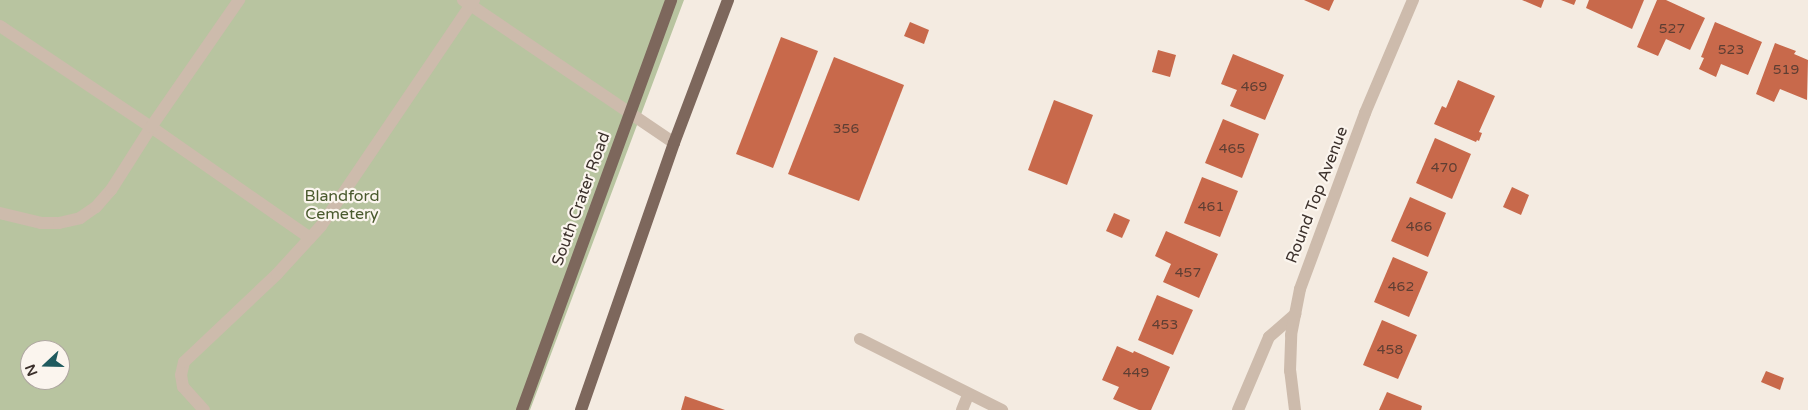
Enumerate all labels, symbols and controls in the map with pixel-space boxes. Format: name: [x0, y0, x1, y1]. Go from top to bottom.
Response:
house number: 527: [1659, 21, 1685, 37]
house number: 523: [1718, 42, 1744, 58]
house number: 519: [1773, 62, 1799, 78]
house number: 469: [1241, 79, 1267, 95]
house number: 356: [833, 121, 859, 137]
street label: Round Top Avenue: [1282, 124, 1352, 266]
street label: South Crater Road: [548, 130, 614, 268]
house number: 465: [1219, 141, 1245, 157]
house number: 470: [1431, 160, 1457, 176]
park label: Blandford Cemetery: [304, 186, 380, 224]
house number: 461: [1198, 199, 1224, 215]
house number: 466: [1406, 219, 1432, 235]
house number: 457: [1175, 265, 1201, 281]
house number: 462: [1388, 279, 1414, 295]
house number: 453: [1152, 317, 1178, 333]
north arrow: [20, 340, 70, 390]
house number: 458: [1377, 342, 1403, 358]
text: N: [22, 362, 41, 378]
house number: 449: [1123, 365, 1149, 381]

